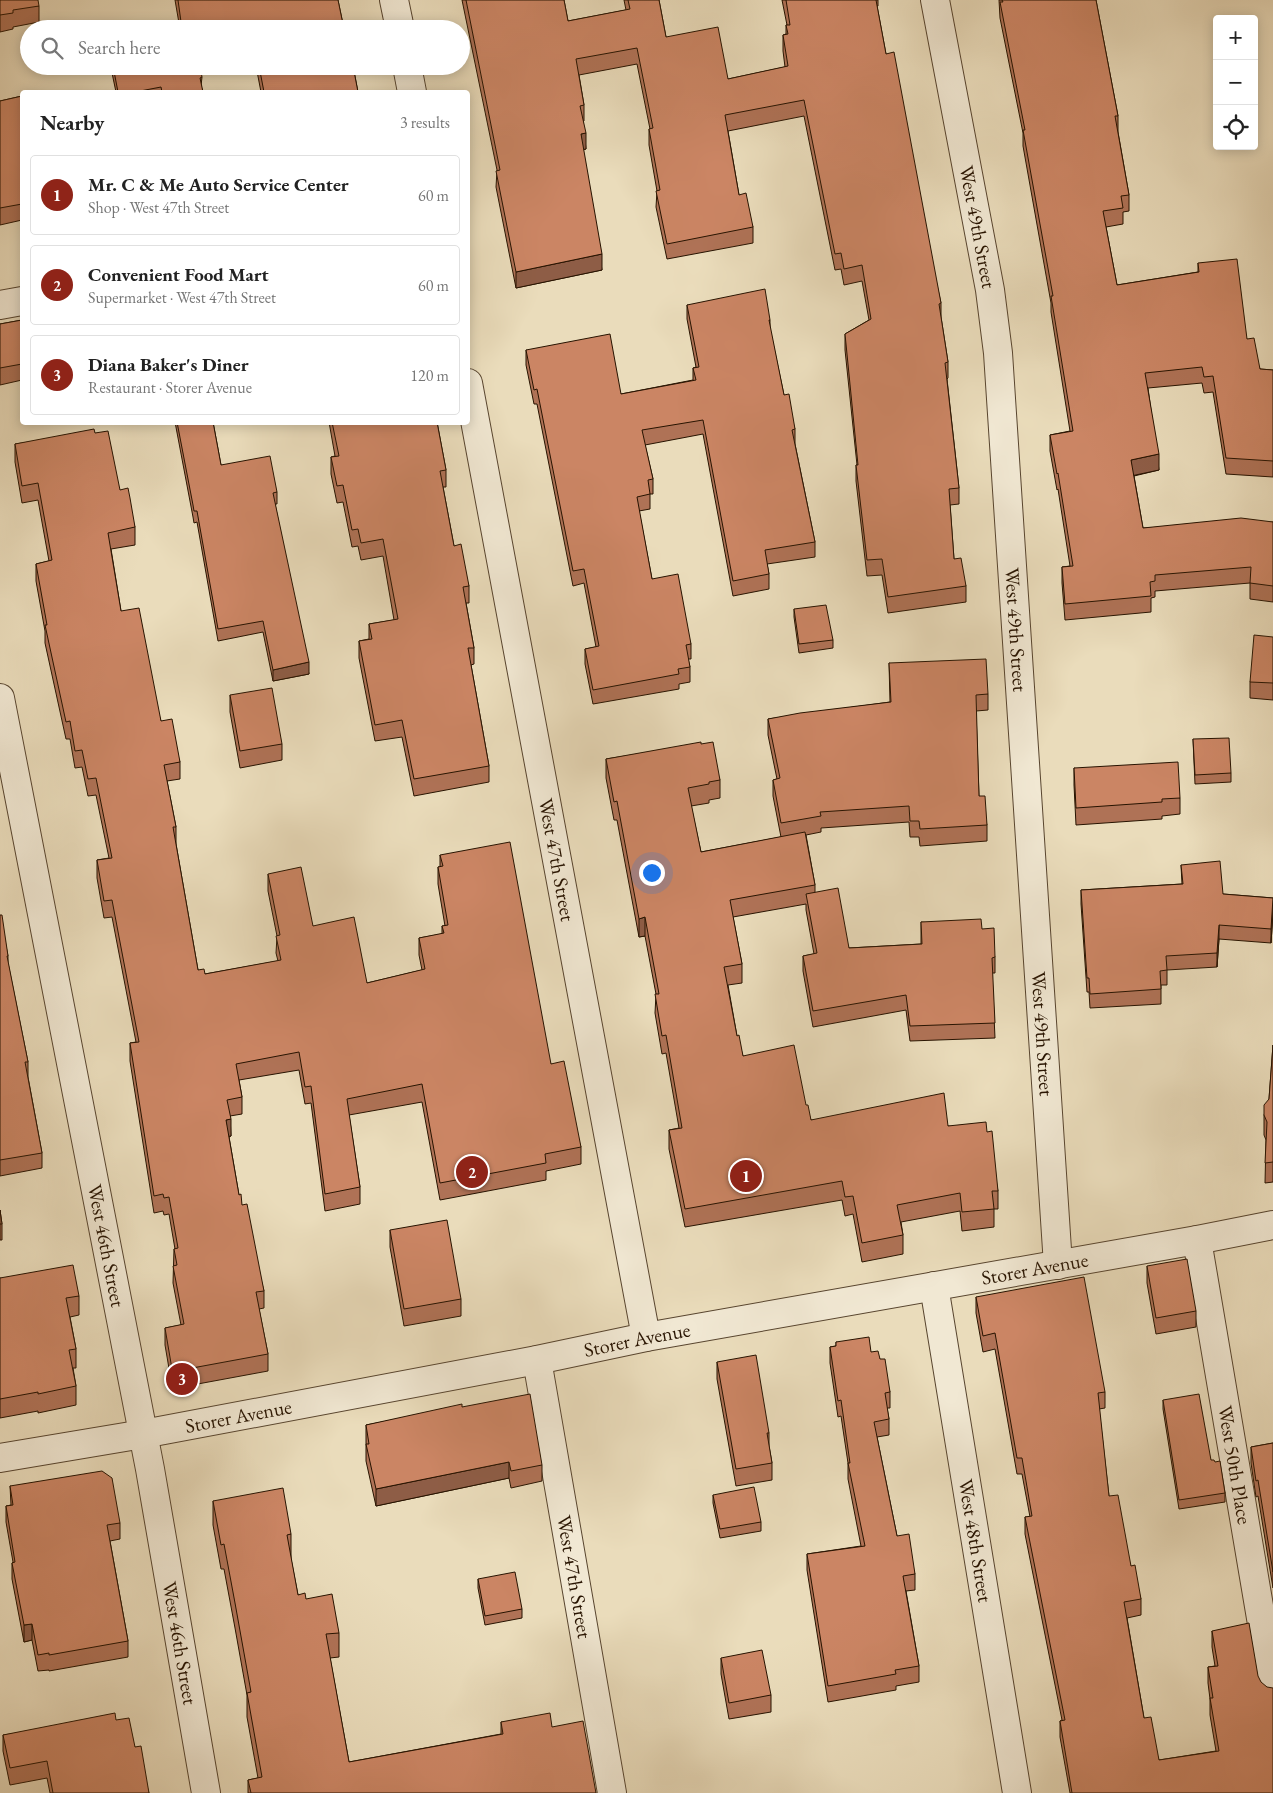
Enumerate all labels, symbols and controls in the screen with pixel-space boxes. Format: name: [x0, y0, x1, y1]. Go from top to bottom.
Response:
map controls: [1213, 15, 1258, 150]
button: +: [1213, 15, 1258, 60]
search box: [20, 20, 470, 75]
icon: search: [38, 34, 66, 62]
text: Search here: [78, 35, 160, 60]
button: −: [1213, 60, 1258, 105]
button: locate: [1213, 105, 1258, 150]
text: Nearby: [40, 109, 104, 136]
text: 3 results: [400, 112, 450, 133]
street label: West 49th Street: [954, 163, 1003, 291]
text: Mr. C & Me Auto Service Center: [88, 172, 349, 197]
text: 1: [53, 185, 61, 206]
text: 60 m: [418, 185, 449, 206]
text: Shop · West 47th Street: [88, 197, 229, 218]
text: Convenient Food Mart: [88, 262, 269, 287]
text: 2: [53, 275, 61, 296]
text: 60 m: [418, 275, 449, 296]
text: Supermarket · West 47th Street: [88, 287, 276, 308]
text: Diana Baker's Diner: [88, 352, 249, 377]
text: 3: [53, 365, 61, 386]
text: 120 m: [410, 365, 449, 386]
text: Restaurant · Storer Avenue: [88, 377, 252, 398]
street label: West 49th Street: [999, 567, 1033, 694]
street label: West 47th Street: [533, 796, 581, 924]
your location: [639, 860, 665, 886]
street label: West 49th Street: [1026, 971, 1060, 1098]
pin: 2: [456, 1153, 488, 1191]
pin: 1: [730, 1157, 762, 1195]
street label: West 46th Street: [82, 1182, 131, 1310]
street label: Storer Avenue: [979, 1246, 1090, 1291]
street label: Storer Avenue: [581, 1316, 693, 1363]
pin: 3: [166, 1360, 198, 1398]
street label: Storer Avenue: [183, 1393, 294, 1439]
street label: West 50th Place: [1212, 1403, 1258, 1526]
street label: West 48th Street: [953, 1477, 999, 1605]
street label: West 47th Street: [551, 1513, 598, 1641]
street label: West 46th Street: [157, 1579, 204, 1707]

